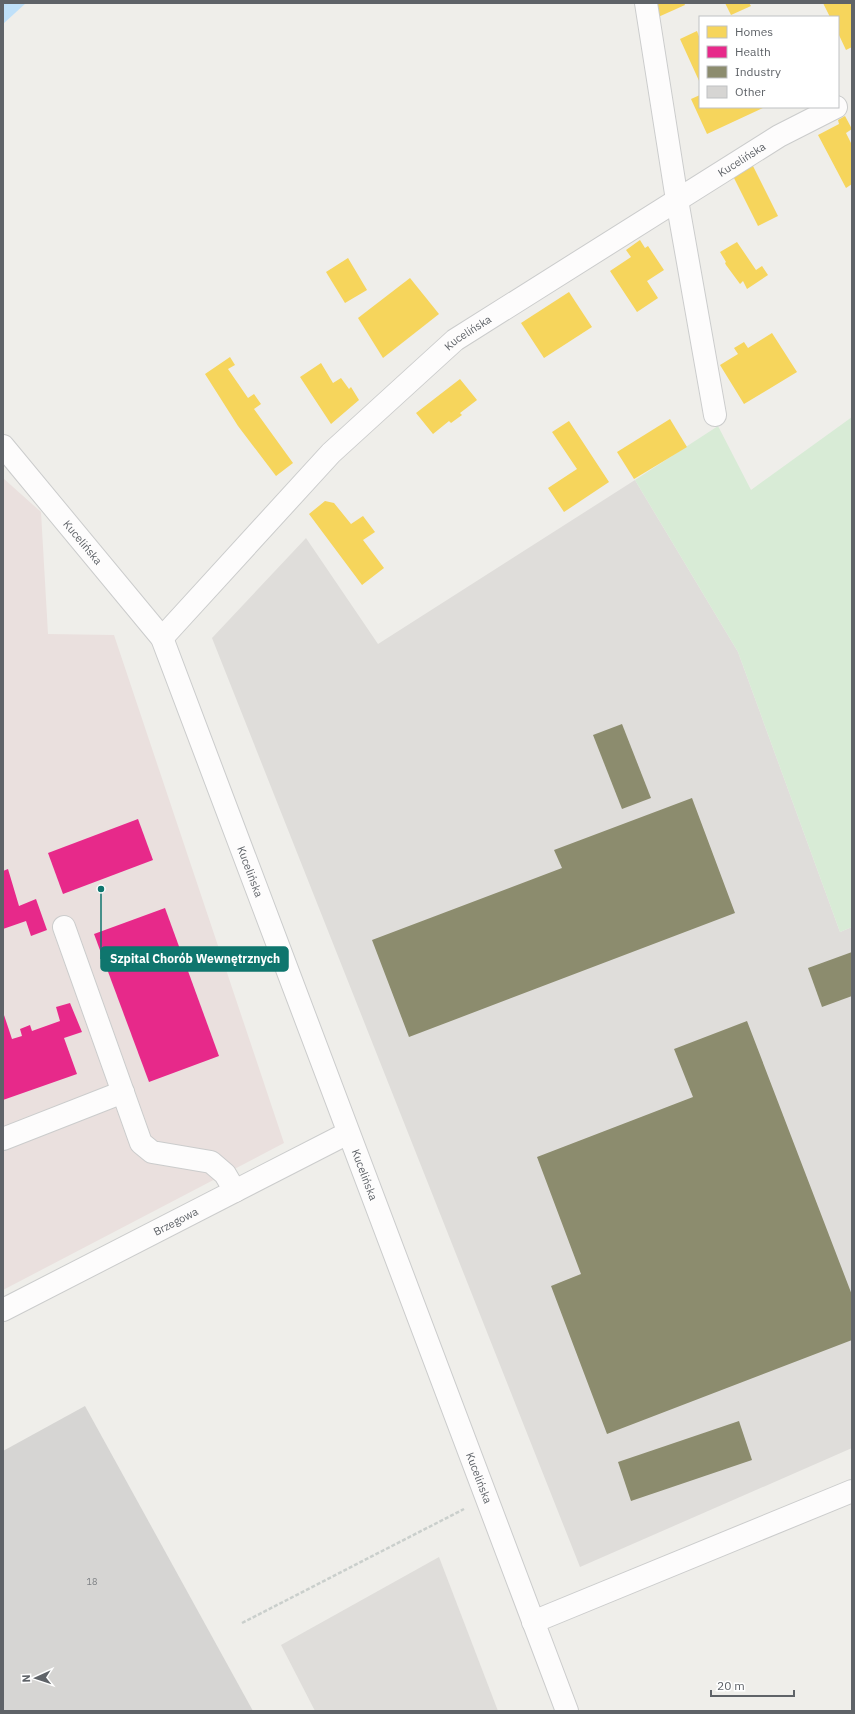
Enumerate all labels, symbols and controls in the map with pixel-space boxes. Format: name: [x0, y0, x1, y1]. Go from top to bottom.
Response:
legend: [699, 16, 839, 108]
text: Homes: [735, 24, 773, 39]
text: Health: [735, 44, 771, 59]
text: Industry: [735, 64, 781, 79]
text: Other: [735, 84, 766, 99]
street label: Kucelińska: [715, 139, 768, 180]
street label: Kucelińska: [441, 312, 494, 353]
street label: Kucelińska: [60, 517, 105, 567]
street label: Kucelińska: [234, 844, 266, 899]
callout: Szpital Chorób Wewnętrznych: [101, 947, 288, 971]
text: Szpital Chorób Wewnętrznych: [110, 951, 280, 966]
street label: Kucelińska: [349, 1147, 381, 1202]
street label: Brzegowa: [151, 1204, 200, 1239]
street label: Kucelińska: [463, 1450, 495, 1506]
house number: 18: [87, 1576, 97, 1587]
north arrow: [16, 1658, 56, 1698]
scale bar: [711, 1672, 794, 1698]
text: N: [19, 1674, 33, 1683]
text: 20 m: [717, 1678, 745, 1693]

